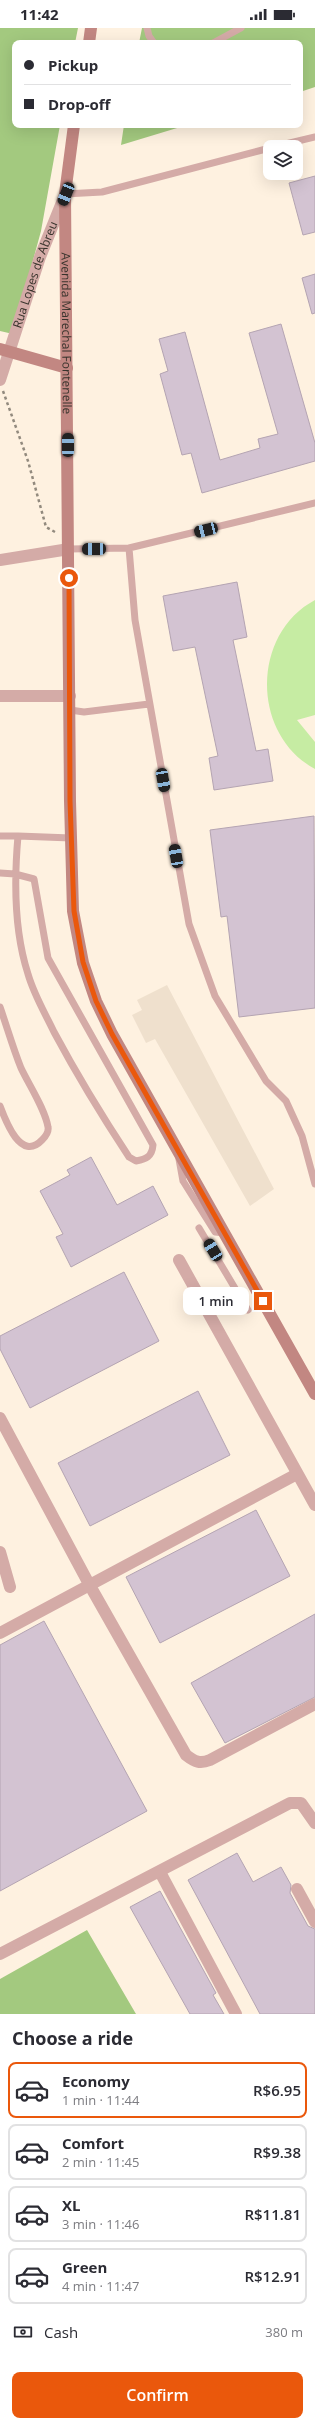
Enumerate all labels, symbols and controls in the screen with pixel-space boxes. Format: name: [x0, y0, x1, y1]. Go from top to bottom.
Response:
text: 11:42: [20, 4, 59, 24]
text: Pickup: [48, 55, 98, 75]
text: Drop-off: [48, 94, 110, 114]
map controls: [263, 140, 303, 180]
button: layers: [263, 140, 303, 180]
car: [56, 181, 76, 207]
street label: Rua Lopes de Abreu: [8, 219, 62, 330]
street label: Avenida Marechal Fontenelle: [57, 253, 76, 415]
car: [62, 433, 74, 457]
car: [193, 521, 219, 539]
car: [82, 543, 106, 555]
route start: [60, 569, 78, 587]
car: [155, 767, 171, 793]
car: [168, 843, 184, 869]
car: [202, 1237, 224, 1263]
callout: 1 min: [183, 1287, 249, 1315]
text: 1 min: [198, 1292, 234, 1310]
route end: [254, 1292, 272, 1310]
text: Choose a ride: [12, 2026, 133, 2050]
text: Economy: [62, 2071, 130, 2091]
icon: car: [14, 2072, 50, 2108]
text: R$6.95: [253, 2080, 301, 2100]
text: 1 min · 11:44: [62, 2091, 139, 2109]
text: Comfort: [62, 2133, 124, 2153]
icon: car: [14, 2134, 50, 2170]
text: R$9.38: [253, 2142, 301, 2162]
text: 2 min · 11:45: [62, 2153, 139, 2171]
text: XL: [62, 2195, 80, 2215]
icon: car: [14, 2196, 50, 2232]
text: R$11.81: [244, 2204, 301, 2224]
text: 3 min · 11:46: [62, 2215, 139, 2233]
text: Green: [62, 2257, 107, 2277]
icon: car: [14, 2258, 50, 2294]
text: R$12.91: [244, 2266, 301, 2286]
text: 4 min · 11:47: [62, 2277, 139, 2295]
icon: cash: [12, 2321, 34, 2343]
text: Cash: [44, 2322, 78, 2342]
text: 380 m: [265, 2323, 303, 2341]
button: Confirm: [12, 2372, 303, 2418]

